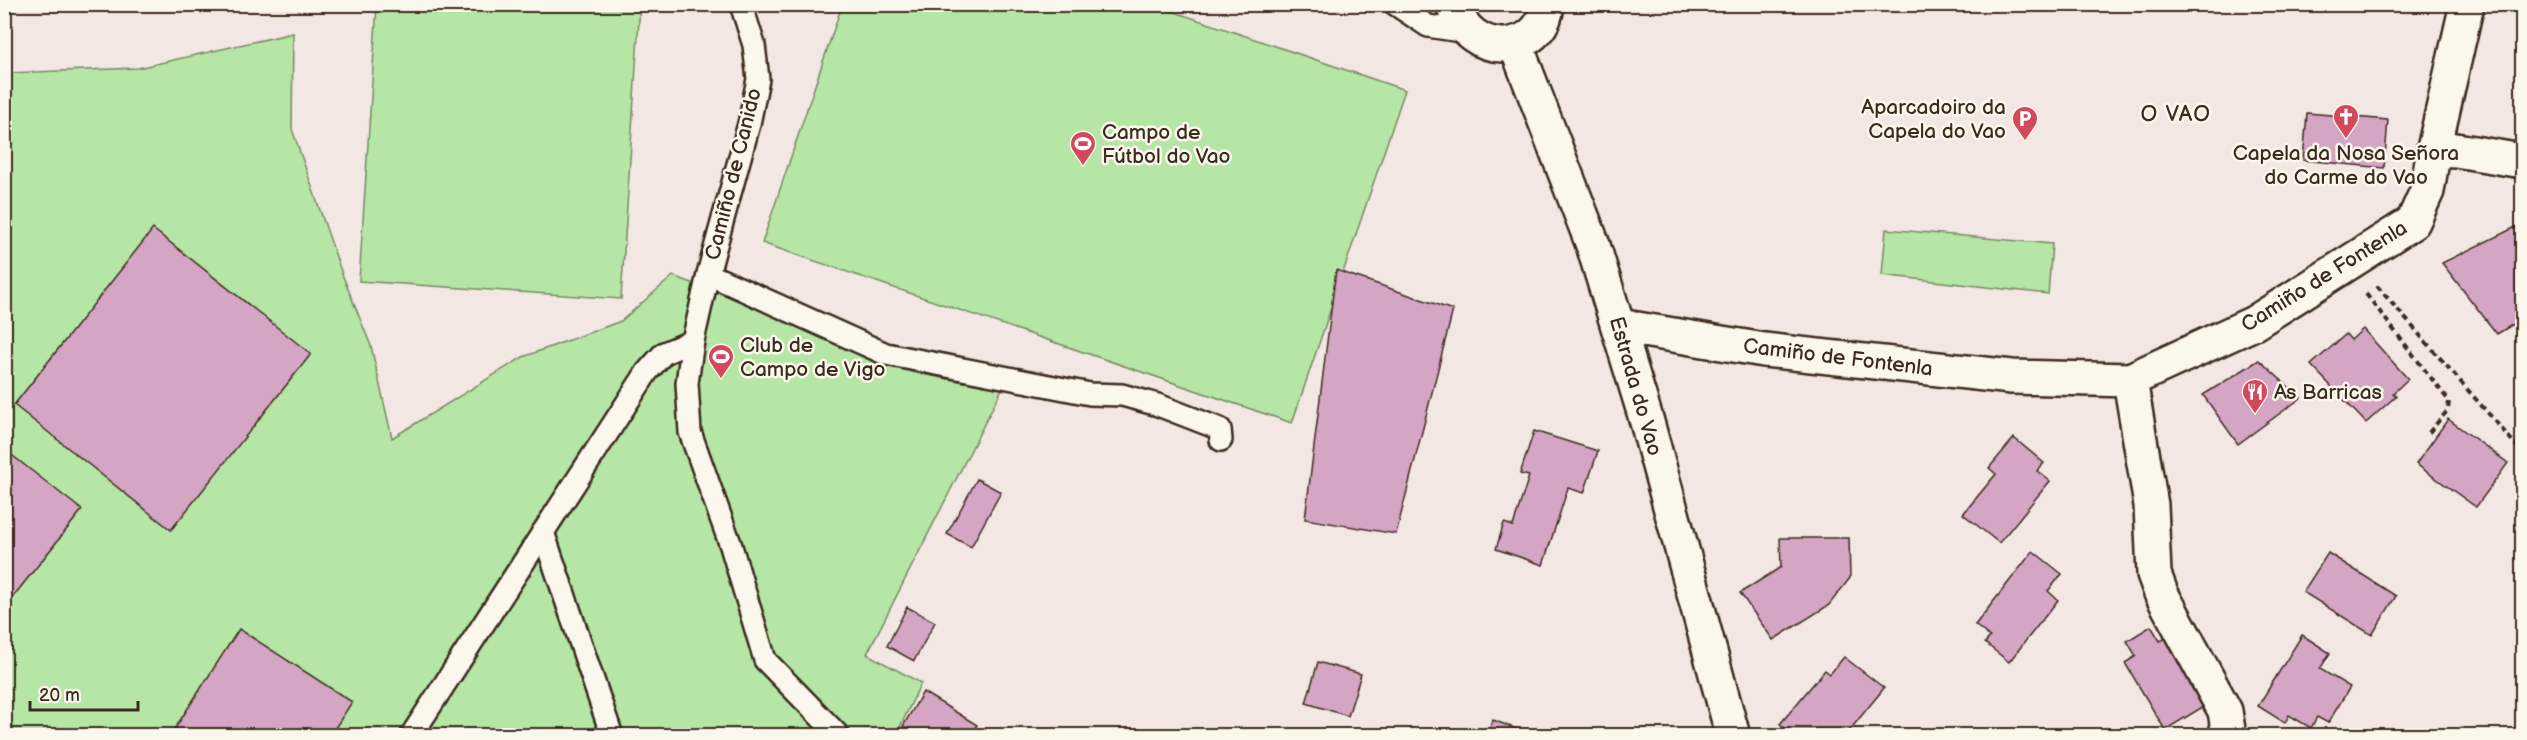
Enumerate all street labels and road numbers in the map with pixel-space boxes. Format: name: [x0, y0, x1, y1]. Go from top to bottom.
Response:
street label: Camiño de Canido: [700, 86, 767, 263]
street label: Camiño de Fontenla: [2237, 215, 2412, 338]
street label: Estrada do Vao: [1604, 314, 1667, 459]
street label: Camiño de Fontenla: [1742, 333, 1934, 382]

